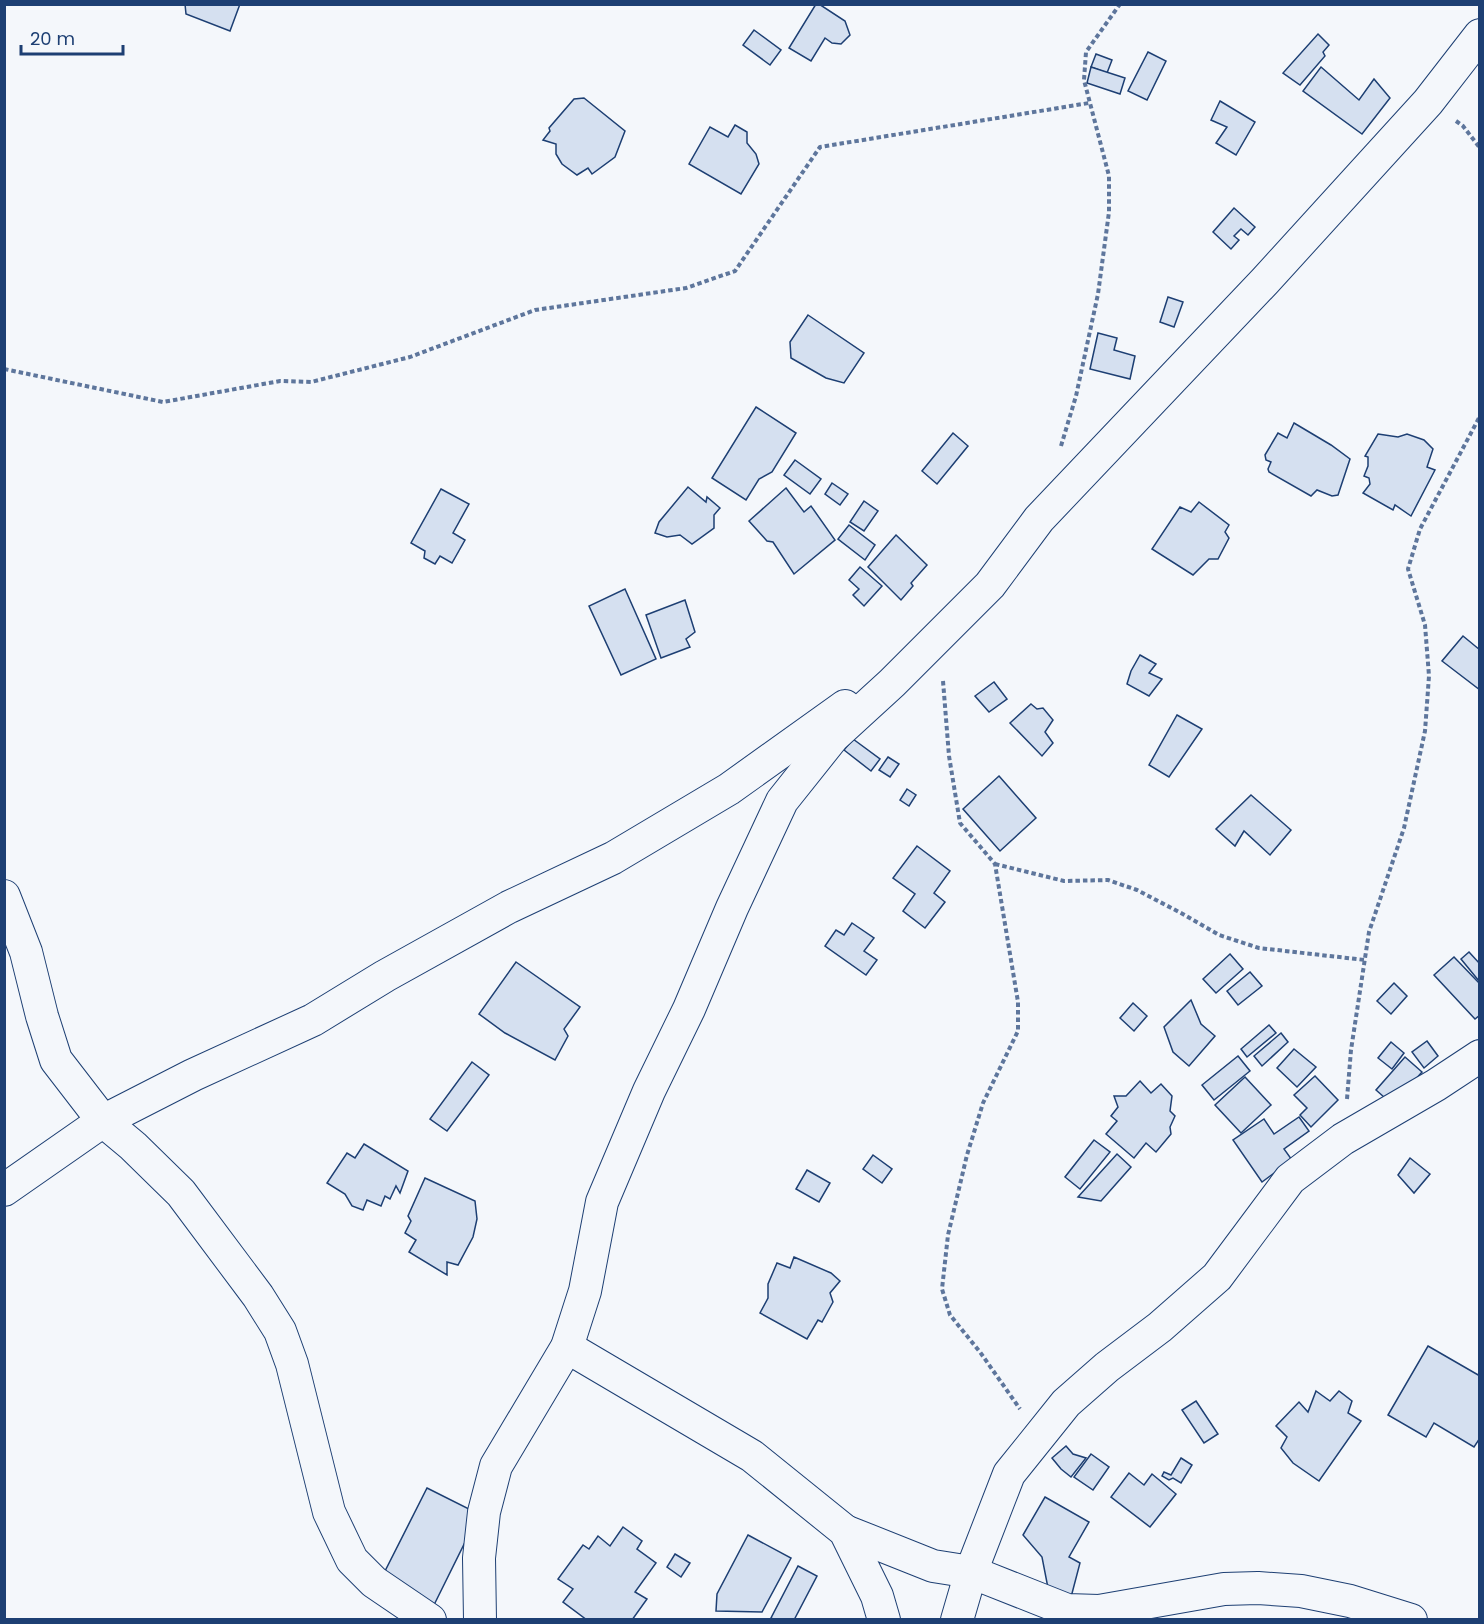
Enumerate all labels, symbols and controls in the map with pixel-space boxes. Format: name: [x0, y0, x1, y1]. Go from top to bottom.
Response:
scale bar: [21, 18, 123, 56]
text: 20 m: [30, 26, 75, 51]

